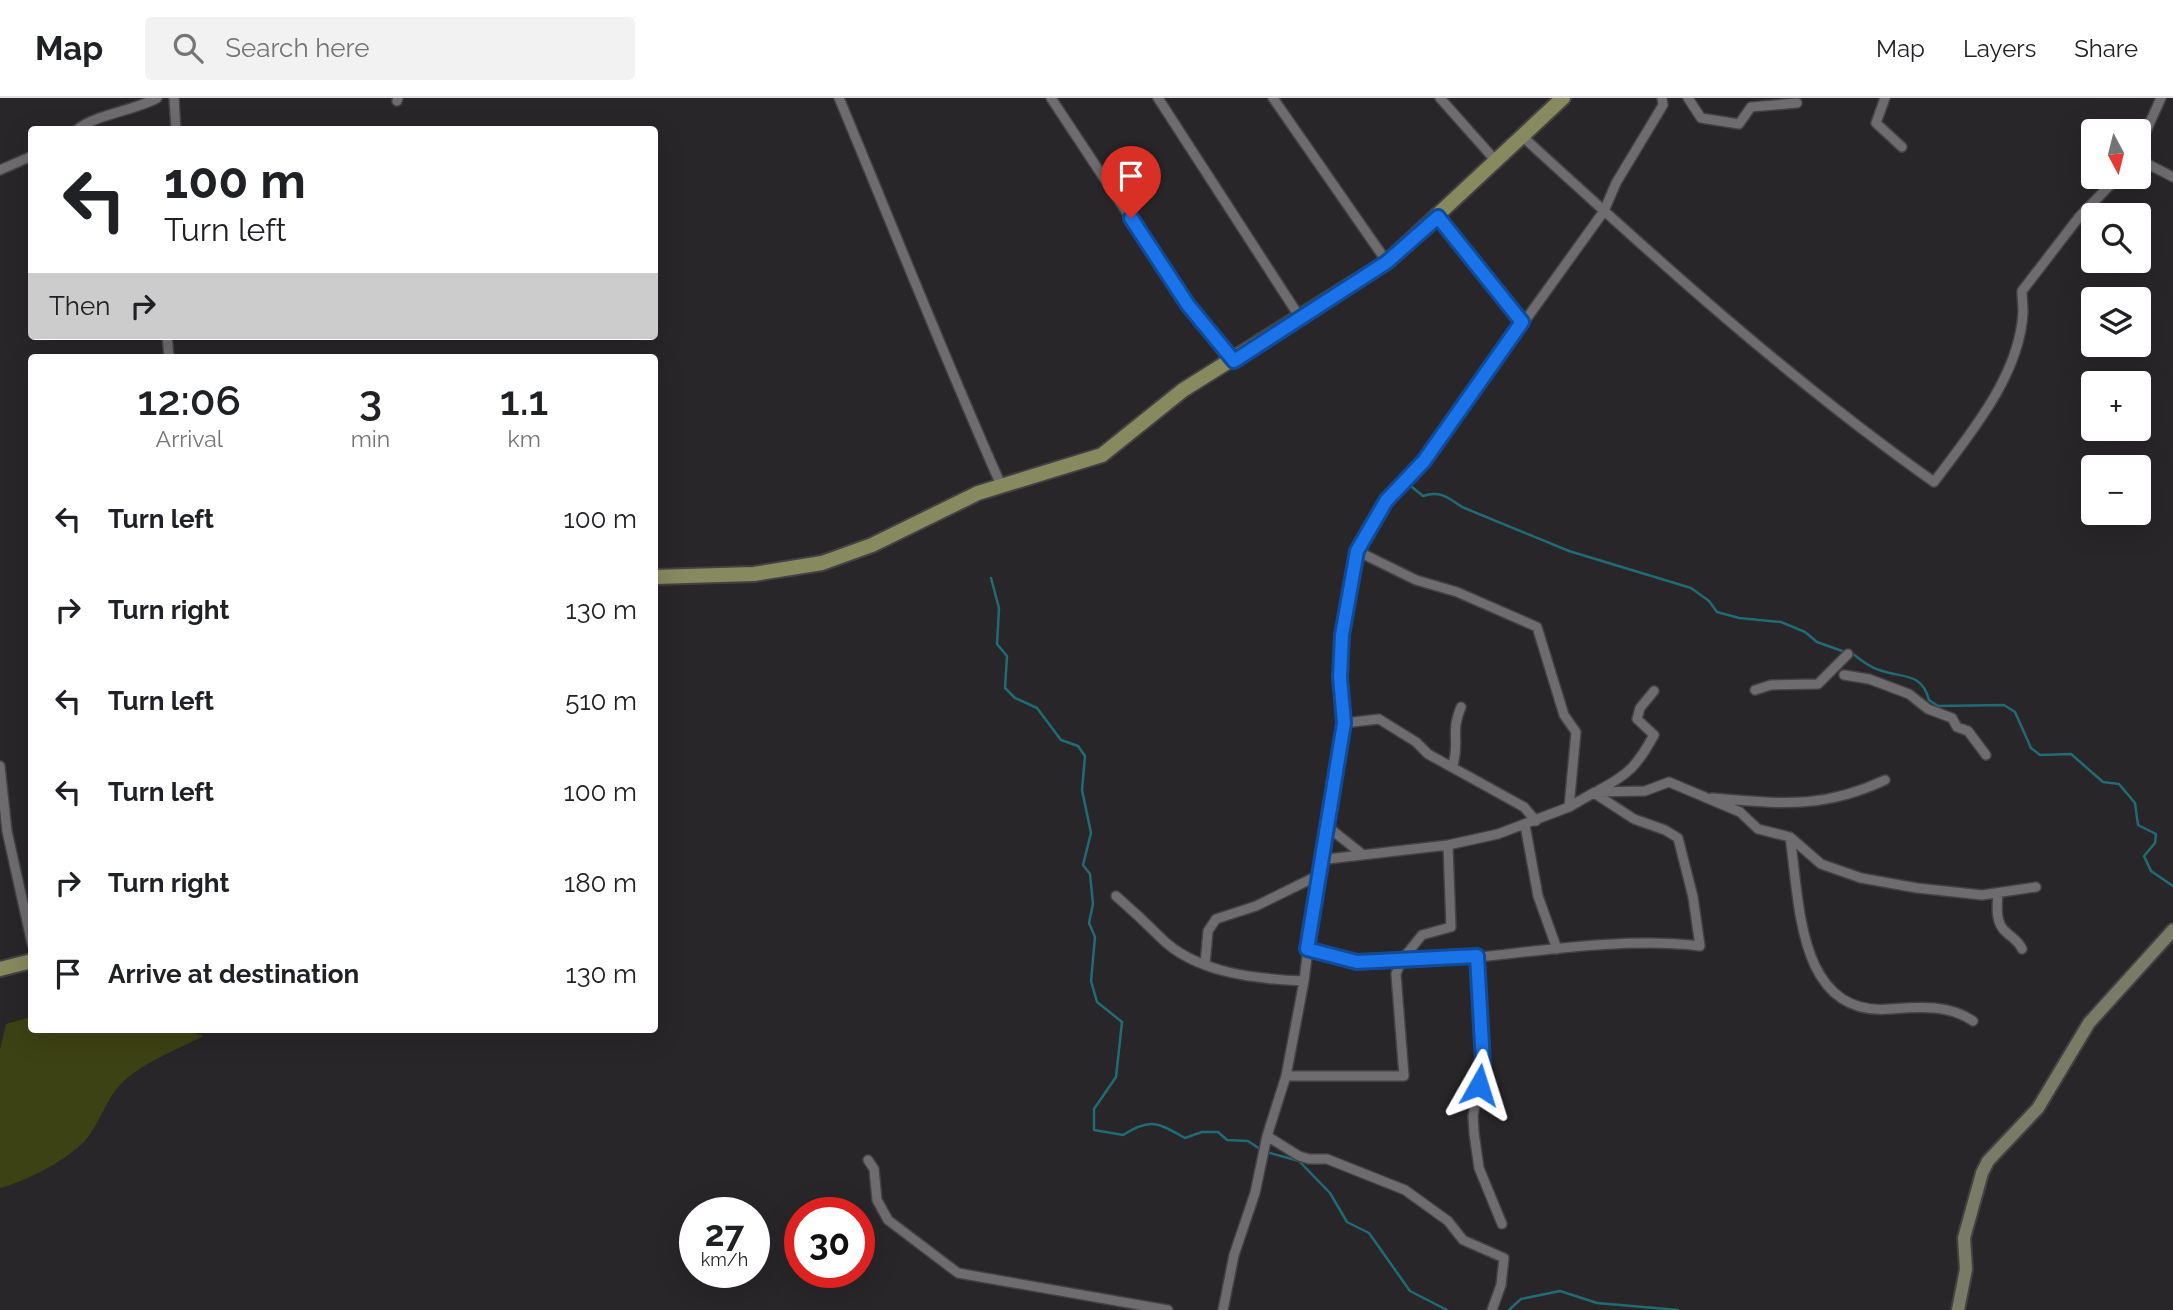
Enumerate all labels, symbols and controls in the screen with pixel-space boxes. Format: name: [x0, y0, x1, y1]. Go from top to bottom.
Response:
search box: [145, 17, 635, 80]
text: Map: [35, 29, 103, 68]
icon: search: [169, 29, 207, 67]
text: Search here: [225, 33, 370, 63]
text: Map: [1876, 34, 1925, 63]
text: Layers: [1963, 34, 2036, 63]
text: Share: [2074, 34, 2138, 63]
north arrow: [2081, 119, 2151, 189]
map controls: [2081, 119, 2151, 525]
pin: [1101, 146, 1161, 218]
text: 100 m: [164, 152, 306, 209]
icon: left: [49, 154, 140, 245]
icon: arrive: [1112, 157, 1150, 195]
button: search: [2081, 203, 2151, 273]
text: Turn left: [164, 211, 286, 248]
icon: right: [124, 287, 162, 325]
button: layers: [2081, 287, 2151, 357]
text: Then: [49, 291, 110, 321]
button: +: [2081, 371, 2151, 441]
text: 12:06: [138, 376, 241, 425]
text: 3: [359, 376, 382, 425]
text: 1.1: [500, 376, 548, 425]
text: Arrival: [156, 425, 223, 452]
text: min: [351, 425, 390, 452]
text: km: [507, 425, 541, 452]
button: −: [2081, 455, 2151, 525]
icon: left: [49, 500, 87, 538]
text: Turn left: [108, 504, 214, 534]
text: 100 m: [564, 504, 637, 534]
icon: right: [49, 591, 87, 629]
text: Turn right: [108, 595, 229, 625]
text: 130 m: [566, 595, 637, 625]
icon: left: [49, 682, 87, 720]
text: Turn left: [108, 686, 214, 716]
text: 510 m: [565, 686, 637, 716]
icon: left: [49, 773, 87, 811]
text: Turn left: [108, 777, 214, 807]
text: 100 m: [564, 777, 637, 807]
icon: right: [49, 864, 87, 902]
text: Turn right: [108, 868, 229, 898]
text: 180 m: [564, 868, 637, 898]
icon: arrive: [49, 955, 87, 993]
text: Arrive at destination: [108, 959, 359, 989]
text: 130 m: [566, 959, 637, 989]
position arrow: [1442, 1048, 1516, 1122]
speed limit sign: 30: [784, 1197, 875, 1288]
text: 27: [705, 1213, 744, 1254]
text: km/h: [701, 1249, 748, 1270]

